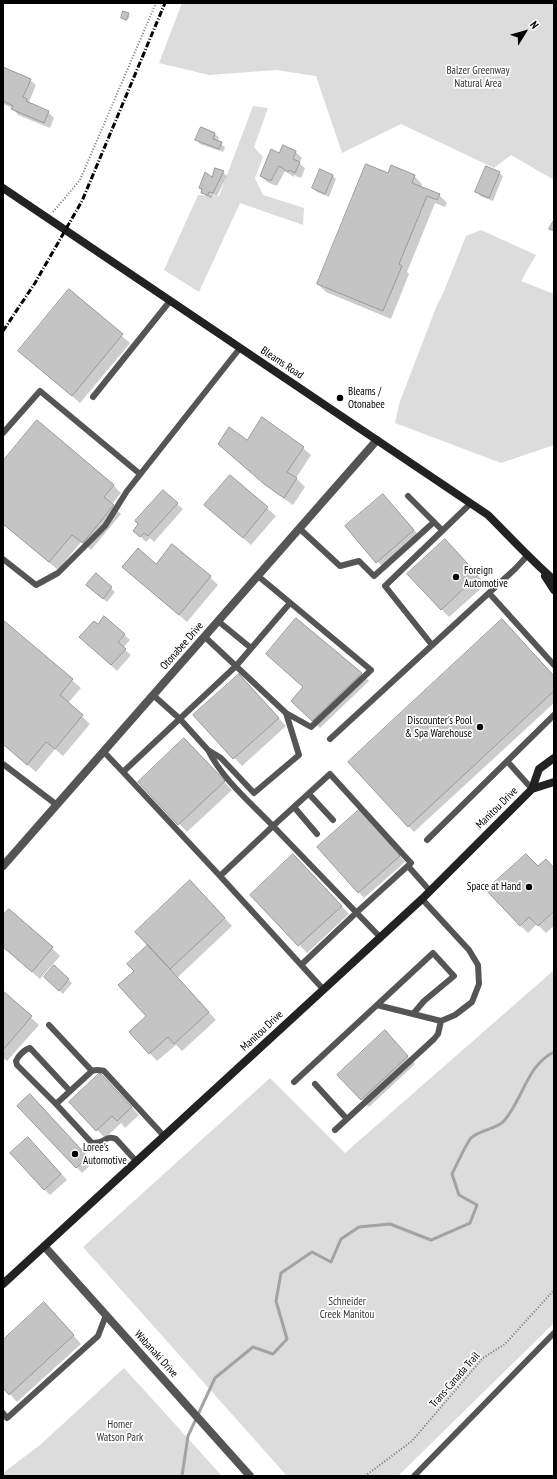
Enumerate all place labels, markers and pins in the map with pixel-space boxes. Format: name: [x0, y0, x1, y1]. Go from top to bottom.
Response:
place label: Bleams / Otonabee: [348, 385, 385, 411]
marker: Bleams / Otonabee: [335, 393, 345, 403]
place label: Foreign Automotive: [464, 564, 508, 590]
marker: Foreign Automotive: [451, 572, 461, 582]
place label: Discounter's Pool & Spa Warehouse: [405, 714, 472, 740]
marker: Discounter's Pool & Spa Warehouse: [475, 722, 485, 732]
place label: Space at Hand: [467, 880, 521, 894]
marker: Space at Hand: [524, 882, 534, 892]
place label: Loree's Automotive: [83, 1141, 127, 1167]
marker: Loree's Automotive: [70, 1149, 80, 1159]

